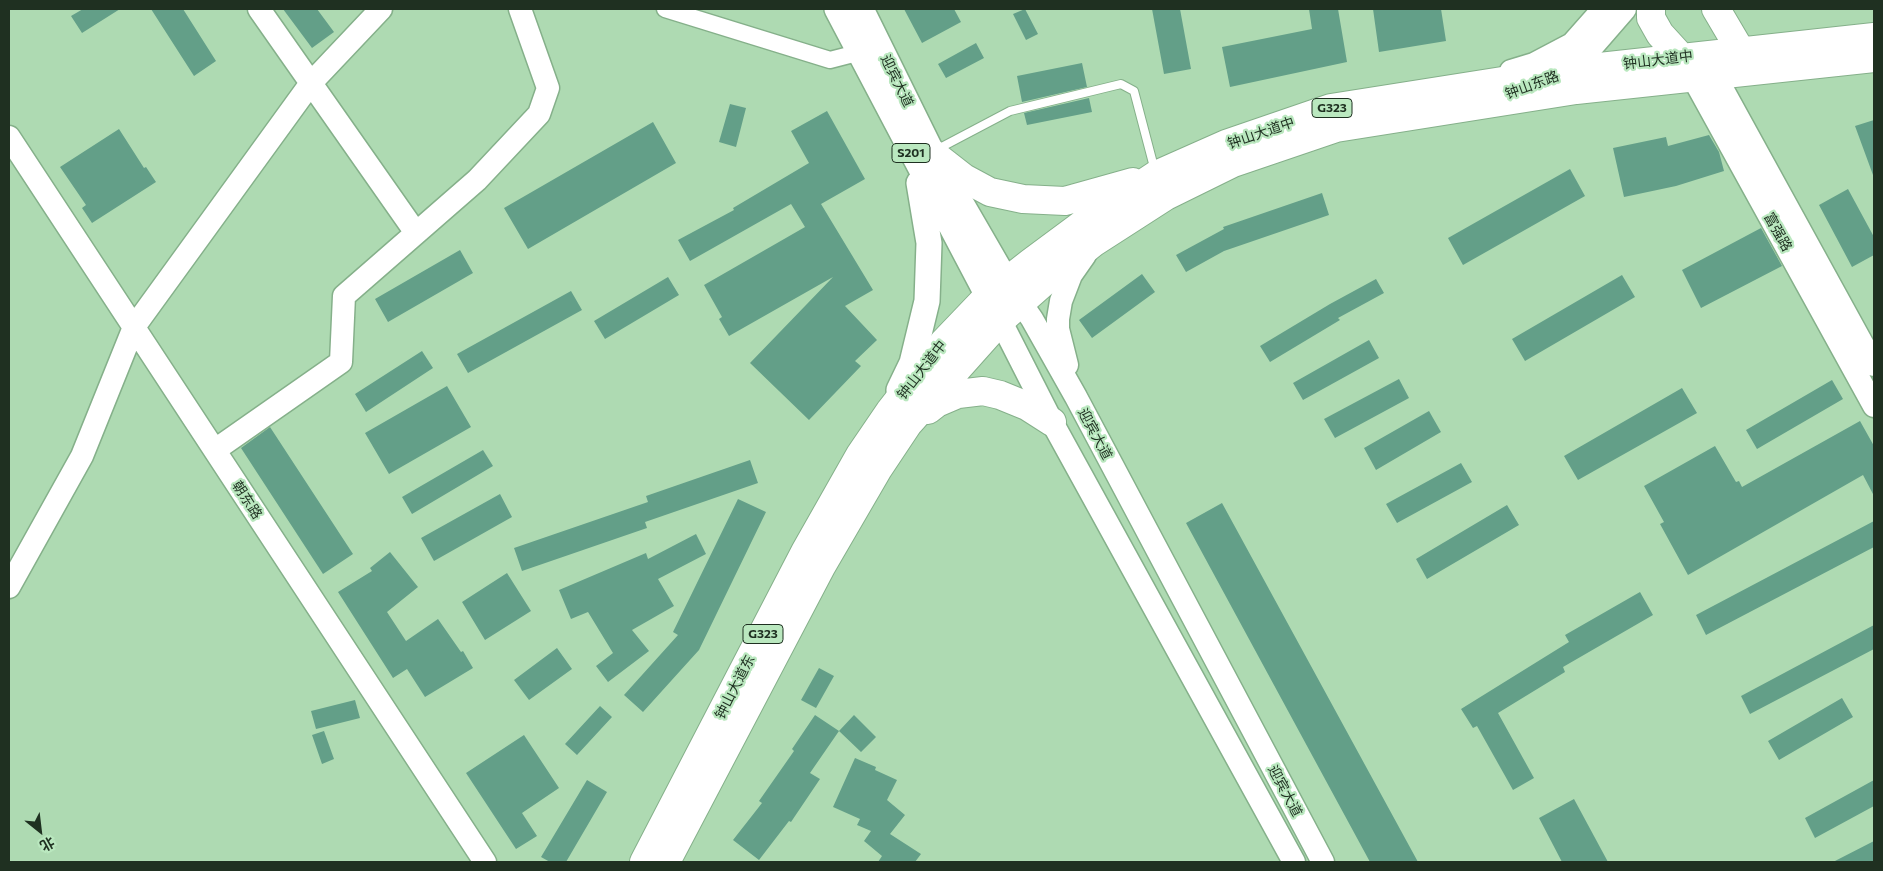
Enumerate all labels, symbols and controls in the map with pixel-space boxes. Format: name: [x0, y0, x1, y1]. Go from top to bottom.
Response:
street label: 钟山大道中: [1622, 47, 1694, 73]
street label: 迎宾大道: [877, 52, 917, 110]
street label: 钟山东路: [1503, 68, 1561, 102]
road number: G323: [1312, 99, 1352, 118]
street label: 钟山大道中: [1225, 114, 1297, 152]
road number: S201: [892, 144, 930, 162]
street label: 富强路: [1760, 210, 1796, 254]
street label: 钟山大道中: [894, 337, 950, 403]
street label: 迎宾大道: [1074, 405, 1116, 463]
street label: 朝东路: [229, 478, 265, 522]
road number: G323: [743, 624, 783, 644]
street label: 钟山大道东: [712, 652, 758, 722]
street label: 迎宾大道: [1264, 762, 1306, 820]
north arrow: [15, 806, 65, 856]
text: 北: [37, 834, 58, 855]

